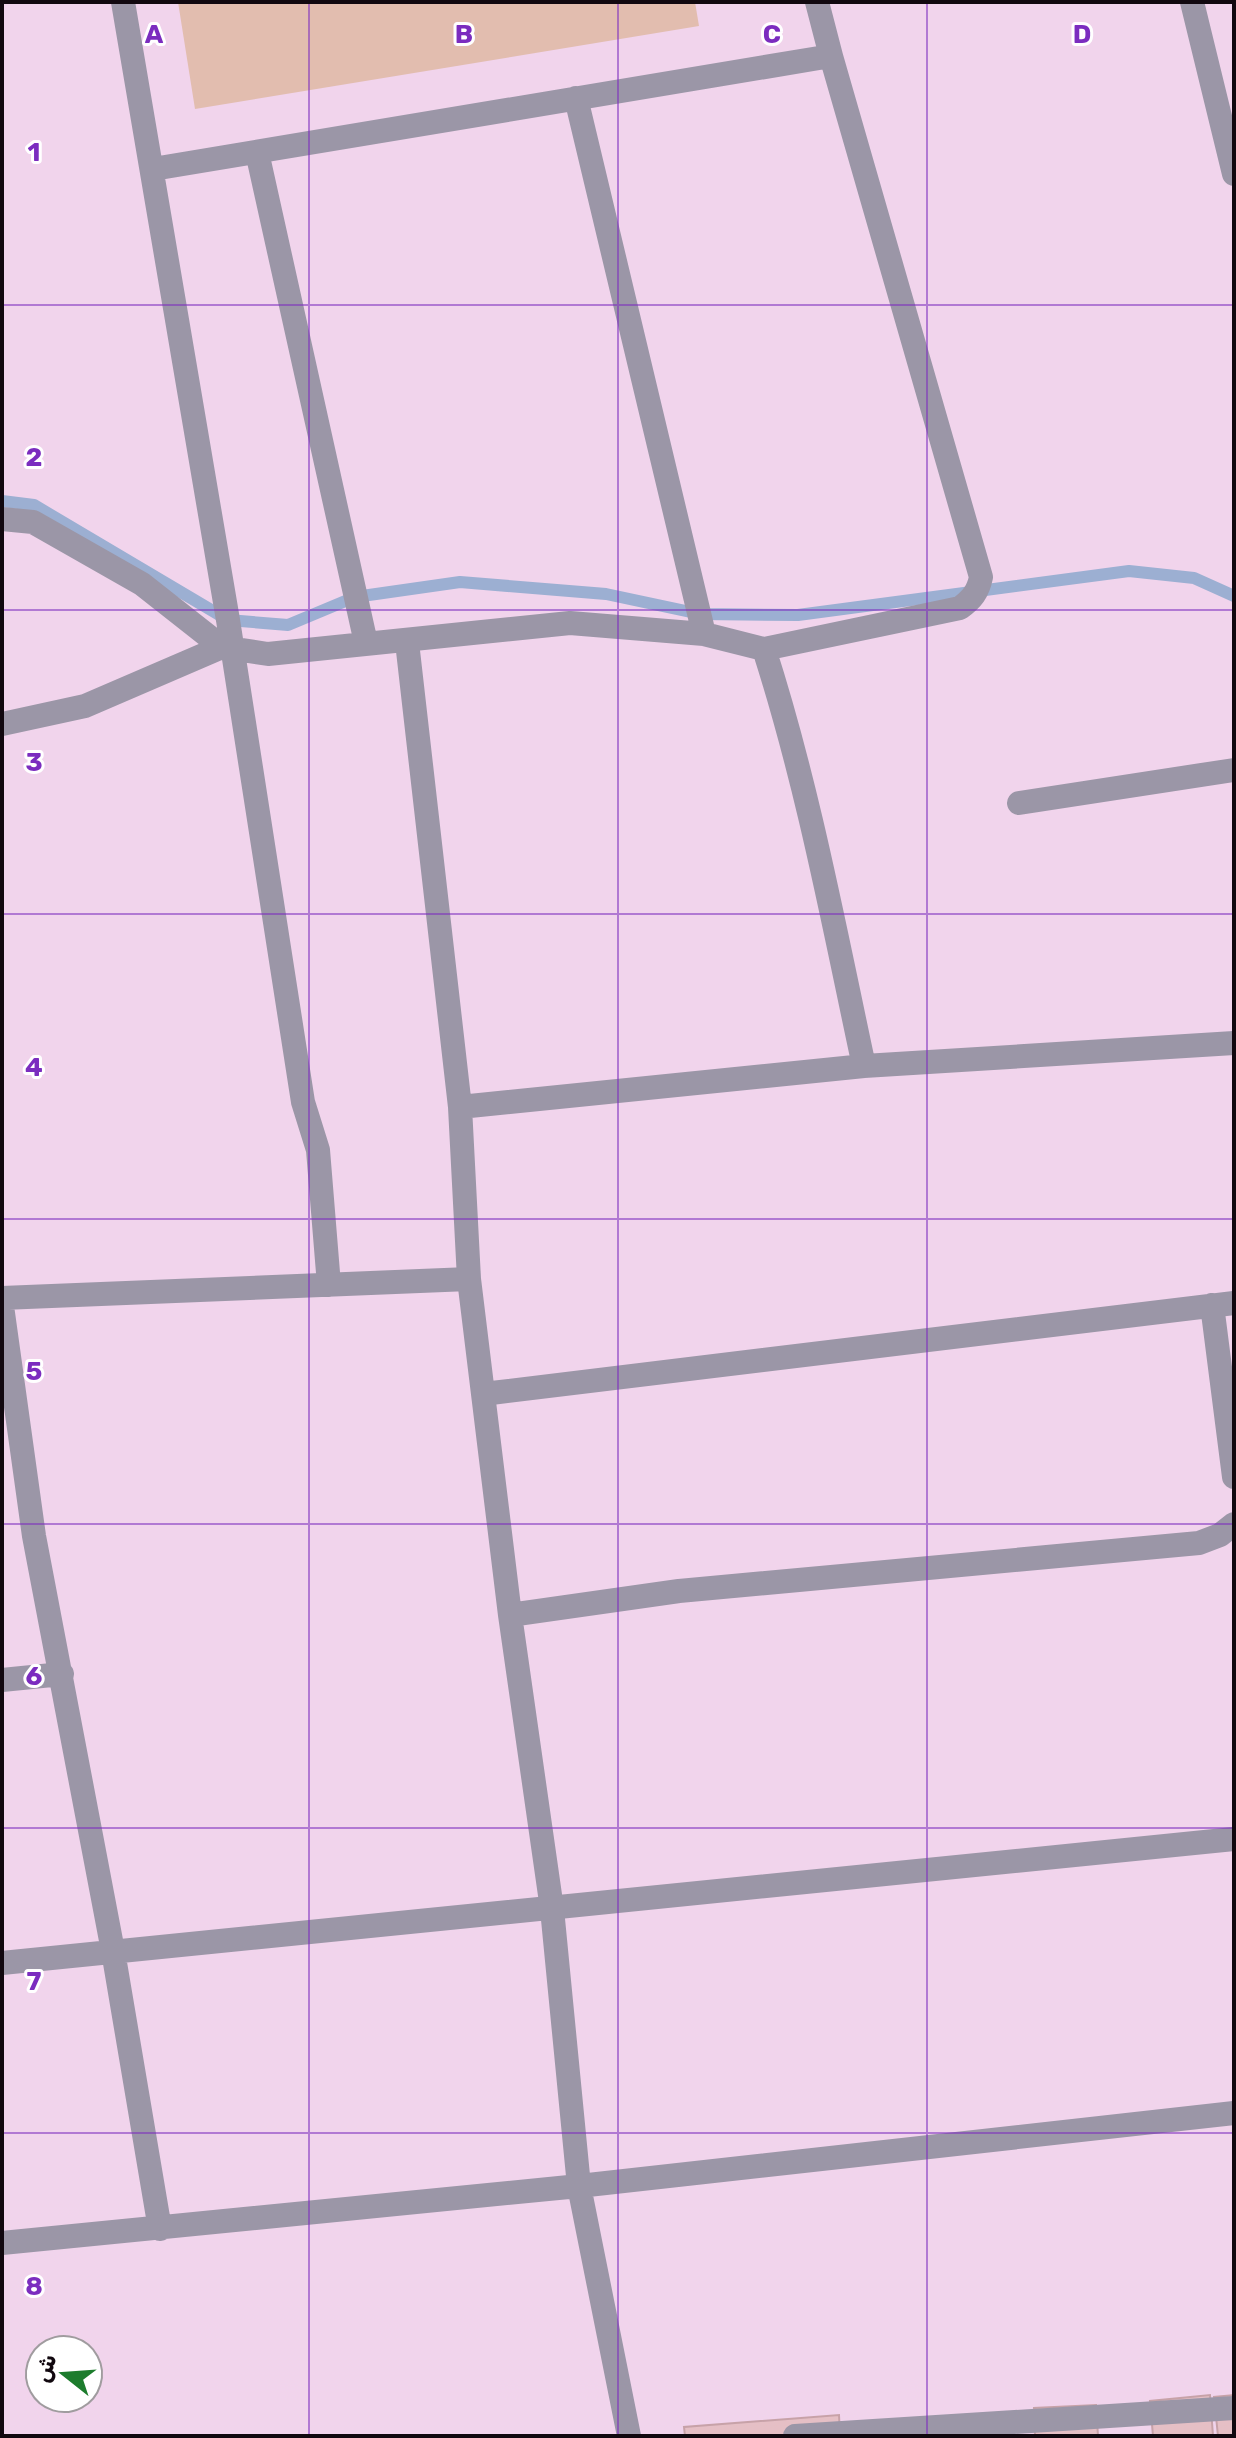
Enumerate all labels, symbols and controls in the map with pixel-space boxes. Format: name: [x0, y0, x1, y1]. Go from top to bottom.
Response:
text: A: [145, 19, 164, 50]
text: B: [455, 19, 473, 50]
text: C: [763, 19, 781, 50]
text: D: [1073, 19, 1091, 50]
text: 1: [28, 137, 40, 168]
text: 2: [26, 442, 42, 473]
text: 3: [25, 747, 43, 778]
text: 4: [25, 1052, 43, 1083]
text: 5: [26, 1356, 42, 1387]
text: 6: [26, 1661, 43, 1692]
text: 7: [27, 1966, 42, 1997]
text: 8: [25, 2271, 43, 2302]
north arrow: [24, 2334, 104, 2414]
text: ش: [28, 2351, 62, 2386]

